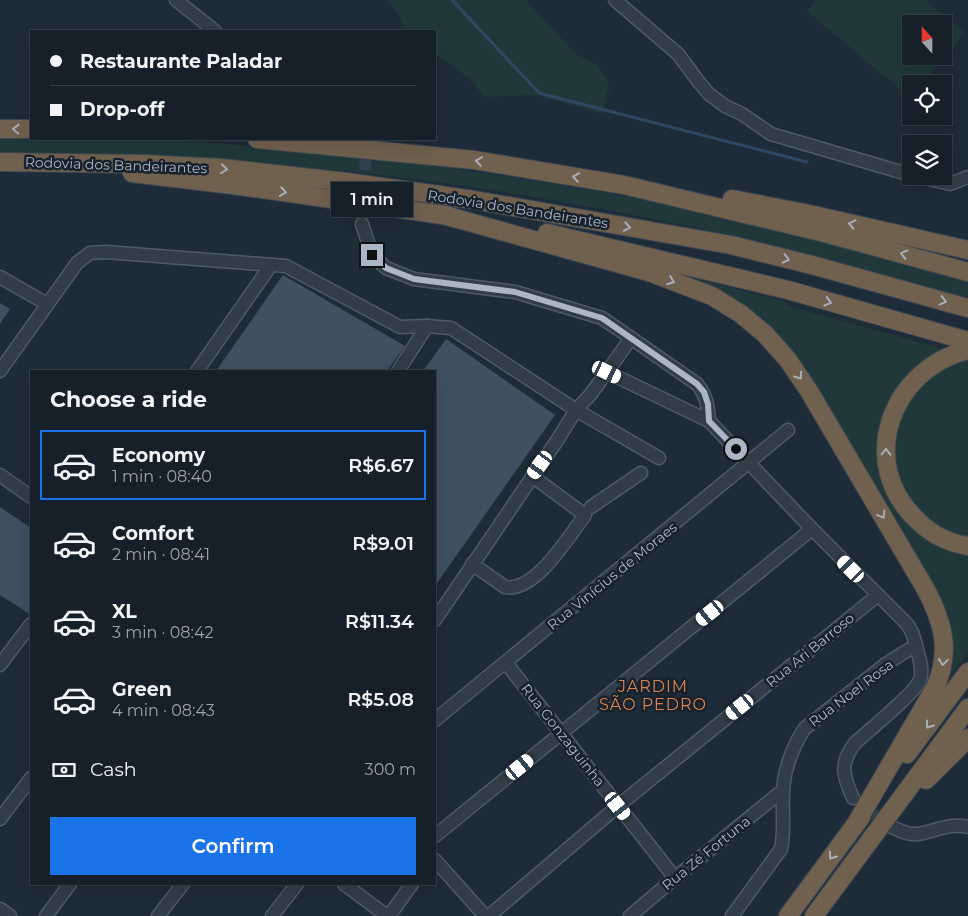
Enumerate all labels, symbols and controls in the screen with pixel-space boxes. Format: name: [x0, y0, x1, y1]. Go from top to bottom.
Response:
north arrow: [902, 15, 952, 65]
map controls: [902, 15, 952, 185]
text: Restaurante Paladar: [80, 50, 282, 73]
button: locate: [902, 75, 952, 125]
text: Drop-off: [80, 98, 164, 121]
one-way arrow: [11, 124, 19, 134]
button: layers: [902, 135, 952, 185]
street label: Rodovia dos Bandeirantes: [24, 153, 208, 177]
one-way arrow: [475, 156, 484, 166]
one-way arrow: [220, 163, 228, 174]
one-way arrow: [572, 172, 580, 182]
callout: 1 min: [331, 182, 413, 218]
one-way arrow: [279, 186, 287, 197]
street label: Rodovia dos Bandeirantes: [426, 186, 610, 232]
text: 1 min: [351, 190, 393, 209]
one-way arrow: [848, 219, 857, 230]
one-way arrow: [622, 222, 631, 232]
route end: [361, 244, 383, 266]
one-way arrow: [901, 250, 909, 260]
one-way arrow: [782, 253, 791, 264]
one-way arrow: [667, 275, 675, 285]
one-way arrow: [938, 295, 947, 306]
one-way arrow: [824, 296, 832, 306]
car: [590, 359, 623, 385]
one-way arrow: [793, 370, 802, 379]
text: Choose a ride: [50, 386, 207, 413]
route start: [725, 438, 747, 460]
icon: car: [52, 443, 97, 488]
text: Economy: [112, 444, 205, 467]
car: [525, 448, 554, 482]
one-way arrow: [881, 448, 891, 456]
text: R$6.67: [348, 454, 414, 477]
text: 1 min · 08:40: [112, 467, 212, 486]
one-way arrow: [876, 509, 886, 518]
street label: Rua Vinícius de Moraes: [543, 518, 681, 634]
icon: car: [52, 521, 97, 566]
text: Comfort: [112, 522, 194, 545]
text: R$9.01: [352, 532, 414, 555]
text: 2 min · 08:41: [112, 545, 210, 564]
car: [835, 553, 866, 585]
car: [693, 598, 726, 628]
icon: car: [52, 599, 97, 644]
text: XL: [112, 600, 137, 623]
street label: Rua Ari Barroso: [762, 609, 858, 691]
text: R$11.34: [345, 610, 414, 633]
text: 3 min · 08:42: [112, 623, 214, 642]
street label: Rua Noel Rosa: [805, 655, 897, 731]
one-way arrow: [938, 658, 949, 666]
icon: car: [52, 677, 97, 722]
district label: JARDIM SÃO PEDRO: [599, 677, 707, 714]
text: Green: [112, 678, 172, 701]
street label: Rua Gonzaguinha: [517, 680, 609, 790]
text: R$5.08: [347, 688, 414, 711]
car: [723, 692, 756, 722]
text: 4 min · 08:43: [112, 701, 215, 720]
one-way arrow: [926, 719, 934, 728]
car: [503, 752, 536, 782]
icon: cash: [50, 756, 78, 784]
text: Cash: [90, 758, 137, 781]
text: 300 m: [365, 760, 416, 779]
car: [602, 790, 633, 822]
street label: Rua Zé Fortuna: [658, 812, 754, 894]
button: Confirm: [50, 817, 416, 875]
one-way arrow: [829, 850, 838, 860]

